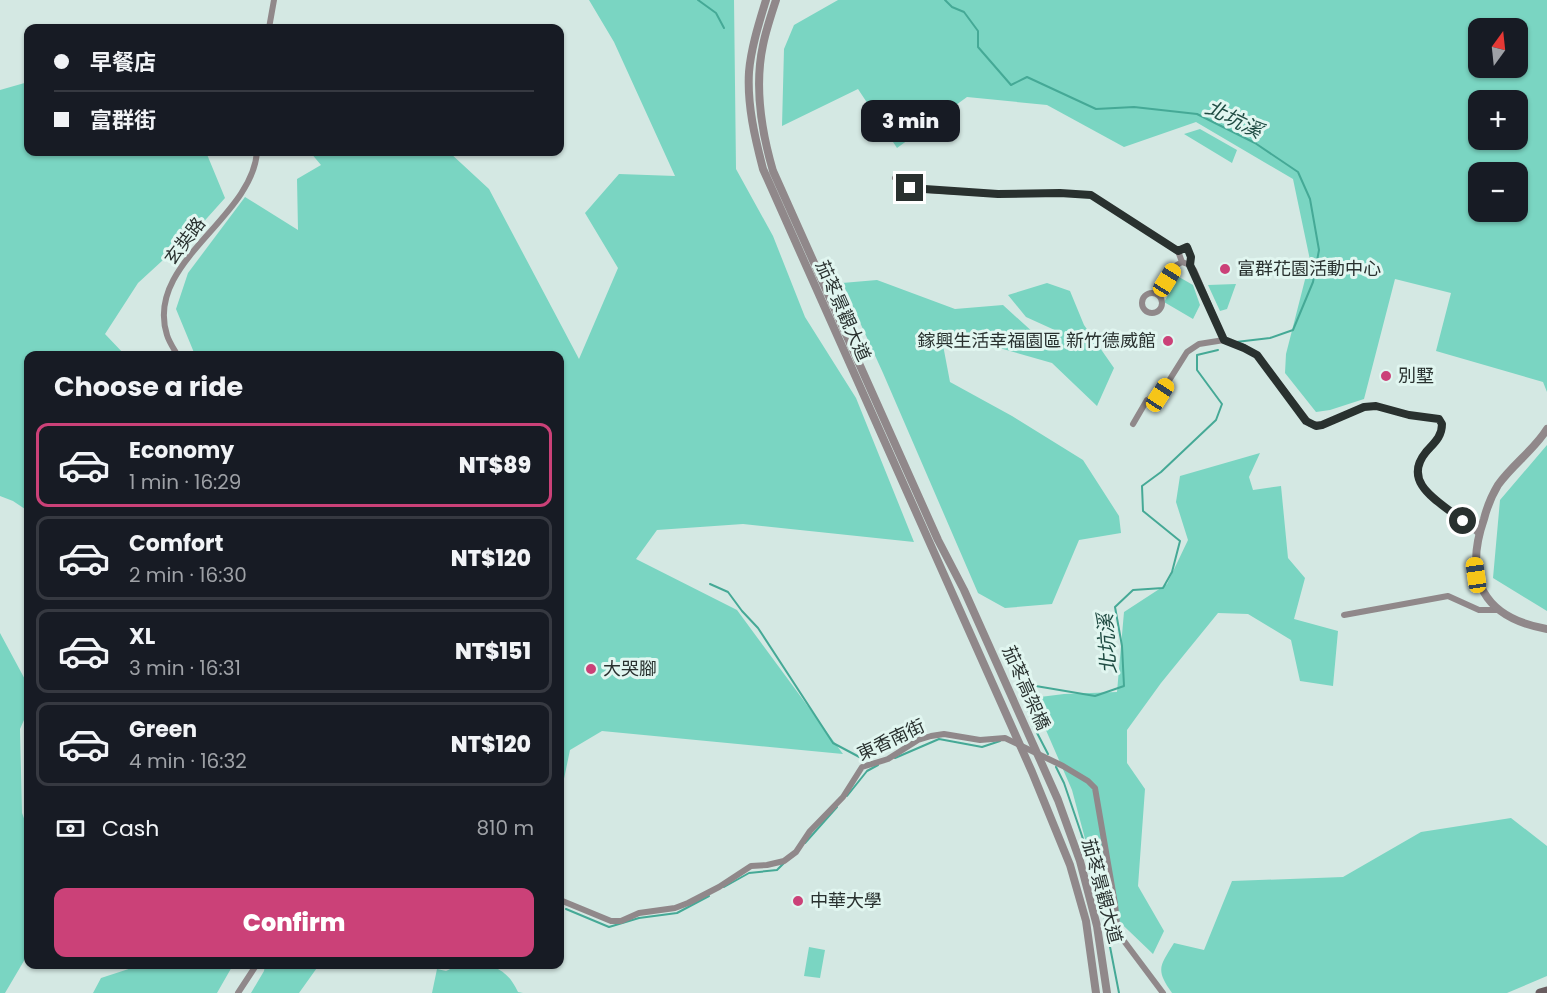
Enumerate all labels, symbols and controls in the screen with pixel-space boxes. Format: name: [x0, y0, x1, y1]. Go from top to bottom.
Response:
north arrow: [1468, 18, 1528, 78]
map controls: [1468, 18, 1528, 222]
text: 早餐店: [90, 47, 156, 78]
button: +: [1468, 90, 1528, 150]
water label: 北坑溪: [1201, 93, 1270, 146]
callout: 3 min: [860, 101, 960, 143]
text: 富群街: [90, 105, 156, 136]
text: 3 min: [882, 107, 939, 135]
button: −: [1468, 162, 1528, 222]
route end: [896, 174, 923, 201]
street label: 玄奘路: [158, 212, 211, 270]
street label: 茄苳景觀大道: [810, 256, 877, 365]
place label: 富群花園活動中心: [1237, 256, 1381, 281]
car: [1150, 260, 1184, 300]
marker: 富群花園活動中心: [1218, 262, 1232, 276]
place label: 鎵興生活幸福園區 新竹德威館: [917, 328, 1156, 353]
marker: 鎵興生活幸福園區 新竹德威館: [1161, 334, 1175, 348]
place label: 別墅: [1398, 363, 1434, 388]
text: Choose a ride: [54, 368, 243, 405]
marker: 別墅: [1379, 369, 1393, 383]
car: [1143, 375, 1177, 415]
text: Economy: [129, 435, 234, 466]
icon: car: [57, 438, 111, 492]
text: NT$89: [459, 450, 531, 481]
text: 1 min · 16:29: [129, 468, 241, 496]
route start: [1449, 507, 1476, 534]
text: Comfort: [129, 528, 223, 559]
icon: car: [57, 531, 111, 585]
text: NT$120: [451, 543, 531, 574]
car: [1465, 556, 1487, 594]
text: 2 min · 16:30: [129, 561, 247, 589]
water label: 北坑溪: [1091, 610, 1123, 675]
text: XL: [129, 621, 155, 652]
icon: car: [57, 624, 111, 678]
text: NT$151: [455, 636, 531, 667]
street label: 茄苳高架橋: [997, 642, 1056, 734]
text: 3 min · 16:31: [129, 654, 241, 682]
place label: 大哭腳: [603, 656, 657, 681]
marker: 大哭腳: [584, 662, 598, 676]
street label: 東香南街: [853, 713, 929, 766]
text: Green: [129, 714, 197, 745]
icon: car: [57, 717, 111, 771]
text: NT$120: [451, 729, 531, 760]
text: 4 min · 16:32: [129, 747, 247, 775]
icon: cash: [54, 812, 87, 845]
text: Cash: [102, 813, 159, 844]
text: 810 m: [476, 814, 534, 842]
street label: 茄苳景觀大道: [1076, 835, 1129, 946]
button: Confirm: [54, 888, 534, 957]
place label: 中華大學: [810, 888, 882, 913]
marker: 中華大學: [791, 894, 805, 908]

